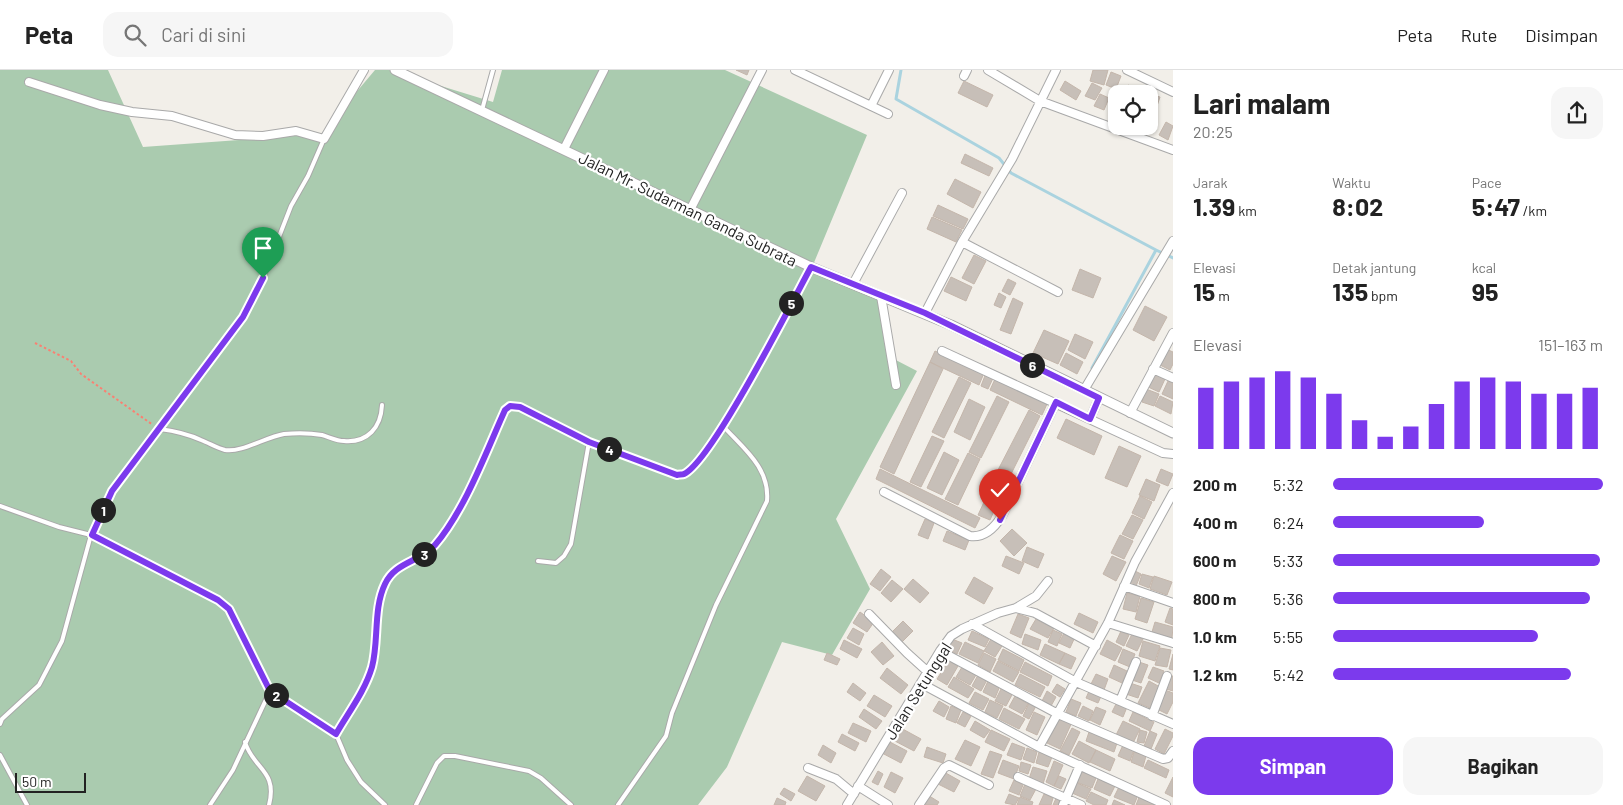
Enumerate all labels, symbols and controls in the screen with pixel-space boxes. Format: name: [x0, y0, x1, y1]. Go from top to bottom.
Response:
search box: [103, 12, 453, 57]
text: Peta: [25, 20, 73, 49]
icon: search: [121, 21, 149, 49]
text: Cari di sini: [161, 23, 246, 46]
text: Peta: [1397, 24, 1433, 46]
text: Rute: [1461, 24, 1497, 46]
text: Disimpan: [1525, 24, 1598, 46]
map controls: [1108, 85, 1158, 135]
button: locate: [1108, 85, 1158, 135]
text: Lari malam: [1193, 86, 1330, 120]
button: share: [1551, 87, 1603, 139]
text: 20:25: [1193, 122, 1233, 141]
street label: Jalan Mr. Sudarman Ganda Subrata: [576, 147, 800, 270]
text: Jarak: [1193, 174, 1227, 191]
text: Waktu: [1332, 174, 1371, 191]
text: Pace: [1472, 174, 1502, 191]
text: 1.39: [1193, 191, 1235, 221]
text: 8:02: [1332, 191, 1383, 221]
text: 5:47: [1472, 191, 1520, 221]
text: km: [1235, 202, 1257, 219]
text: /km: [1520, 202, 1547, 219]
pin: [242, 227, 284, 278]
icon: arrive: [249, 234, 277, 262]
text: Elevasi: [1193, 259, 1236, 276]
text: Detak jantung: [1332, 259, 1416, 276]
text: kcal: [1472, 259, 1496, 276]
text: 15: [1193, 276, 1215, 306]
text: 135: [1332, 276, 1368, 306]
text: 95: [1472, 276, 1498, 306]
text: m: [1215, 287, 1230, 304]
text: bpm: [1368, 287, 1398, 304]
pin: 5: [778, 290, 804, 316]
text: 5: [788, 295, 795, 312]
text: Elevasi: [1193, 335, 1242, 354]
text: 151–163 m: [1538, 335, 1603, 354]
pin: 6: [1020, 352, 1044, 378]
text: 6: [1029, 357, 1036, 374]
pin: 4: [596, 436, 622, 462]
text: 4: [605, 441, 614, 458]
pin: [979, 469, 1021, 520]
text: 200 m: [1193, 475, 1237, 494]
text: 5:32: [1273, 475, 1303, 494]
icon: check: [986, 476, 1014, 504]
pin: 1: [90, 498, 116, 522]
text: 1: [101, 502, 106, 519]
text: 400 m: [1193, 513, 1237, 532]
text: 6:24: [1273, 513, 1304, 532]
pin: 3: [412, 542, 436, 566]
text: 3: [421, 546, 428, 563]
text: 600 m: [1193, 551, 1236, 570]
text: 5:33: [1273, 551, 1303, 570]
text: 800 m: [1193, 589, 1236, 608]
text: 5:36: [1273, 589, 1303, 608]
text: 1.0 km: [1193, 627, 1237, 646]
text: 5:55: [1273, 627, 1303, 646]
street label: Jalan Setunggal: [880, 639, 955, 743]
text: 1.2 km: [1193, 665, 1237, 684]
text: 5:42: [1273, 665, 1304, 684]
pin: 2: [264, 682, 288, 708]
text: 2: [273, 687, 280, 704]
button: Simpan: [1193, 737, 1393, 795]
button: Bagikan: [1403, 737, 1603, 795]
scale bar: [15, 770, 86, 793]
text: 50 m: [22, 773, 51, 790]

